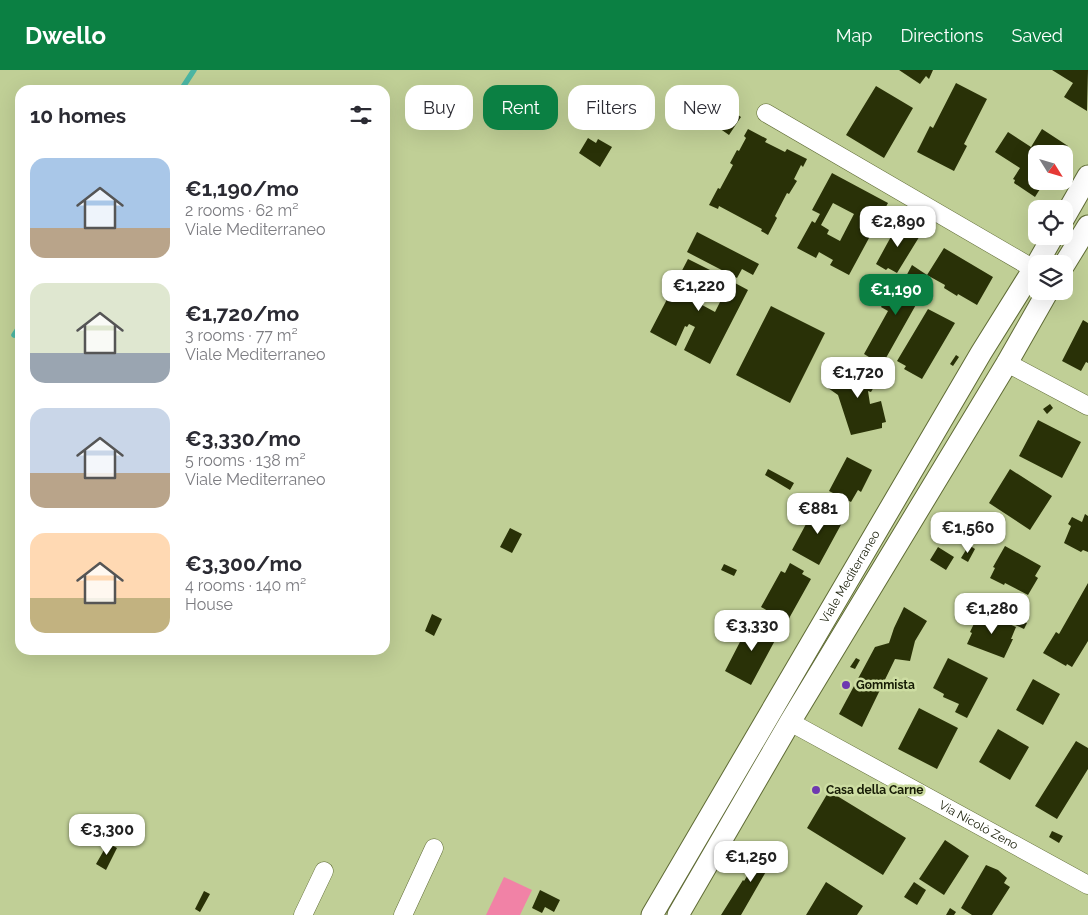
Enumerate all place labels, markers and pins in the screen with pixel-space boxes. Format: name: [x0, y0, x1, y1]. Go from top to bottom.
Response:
pin: €2,890: [857, 206, 939, 248]
pin: €1,220: [658, 270, 740, 312]
pin: €1,190: [855, 274, 937, 316]
pin: €1,720: [817, 356, 899, 399]
pin: €881: [788, 492, 848, 535]
pin: €1,560: [927, 512, 1009, 554]
pin: €1,280: [951, 592, 1033, 635]
pin: €3,330: [711, 610, 793, 652]
place label: Gommista: [856, 678, 915, 692]
marker: Gommista: [840, 679, 852, 691]
place label: Casa della Carne: [826, 783, 923, 797]
marker: Casa della Carne: [810, 784, 822, 796]
pin: €3,300: [66, 814, 148, 856]
pin: €1,250: [710, 840, 792, 883]

